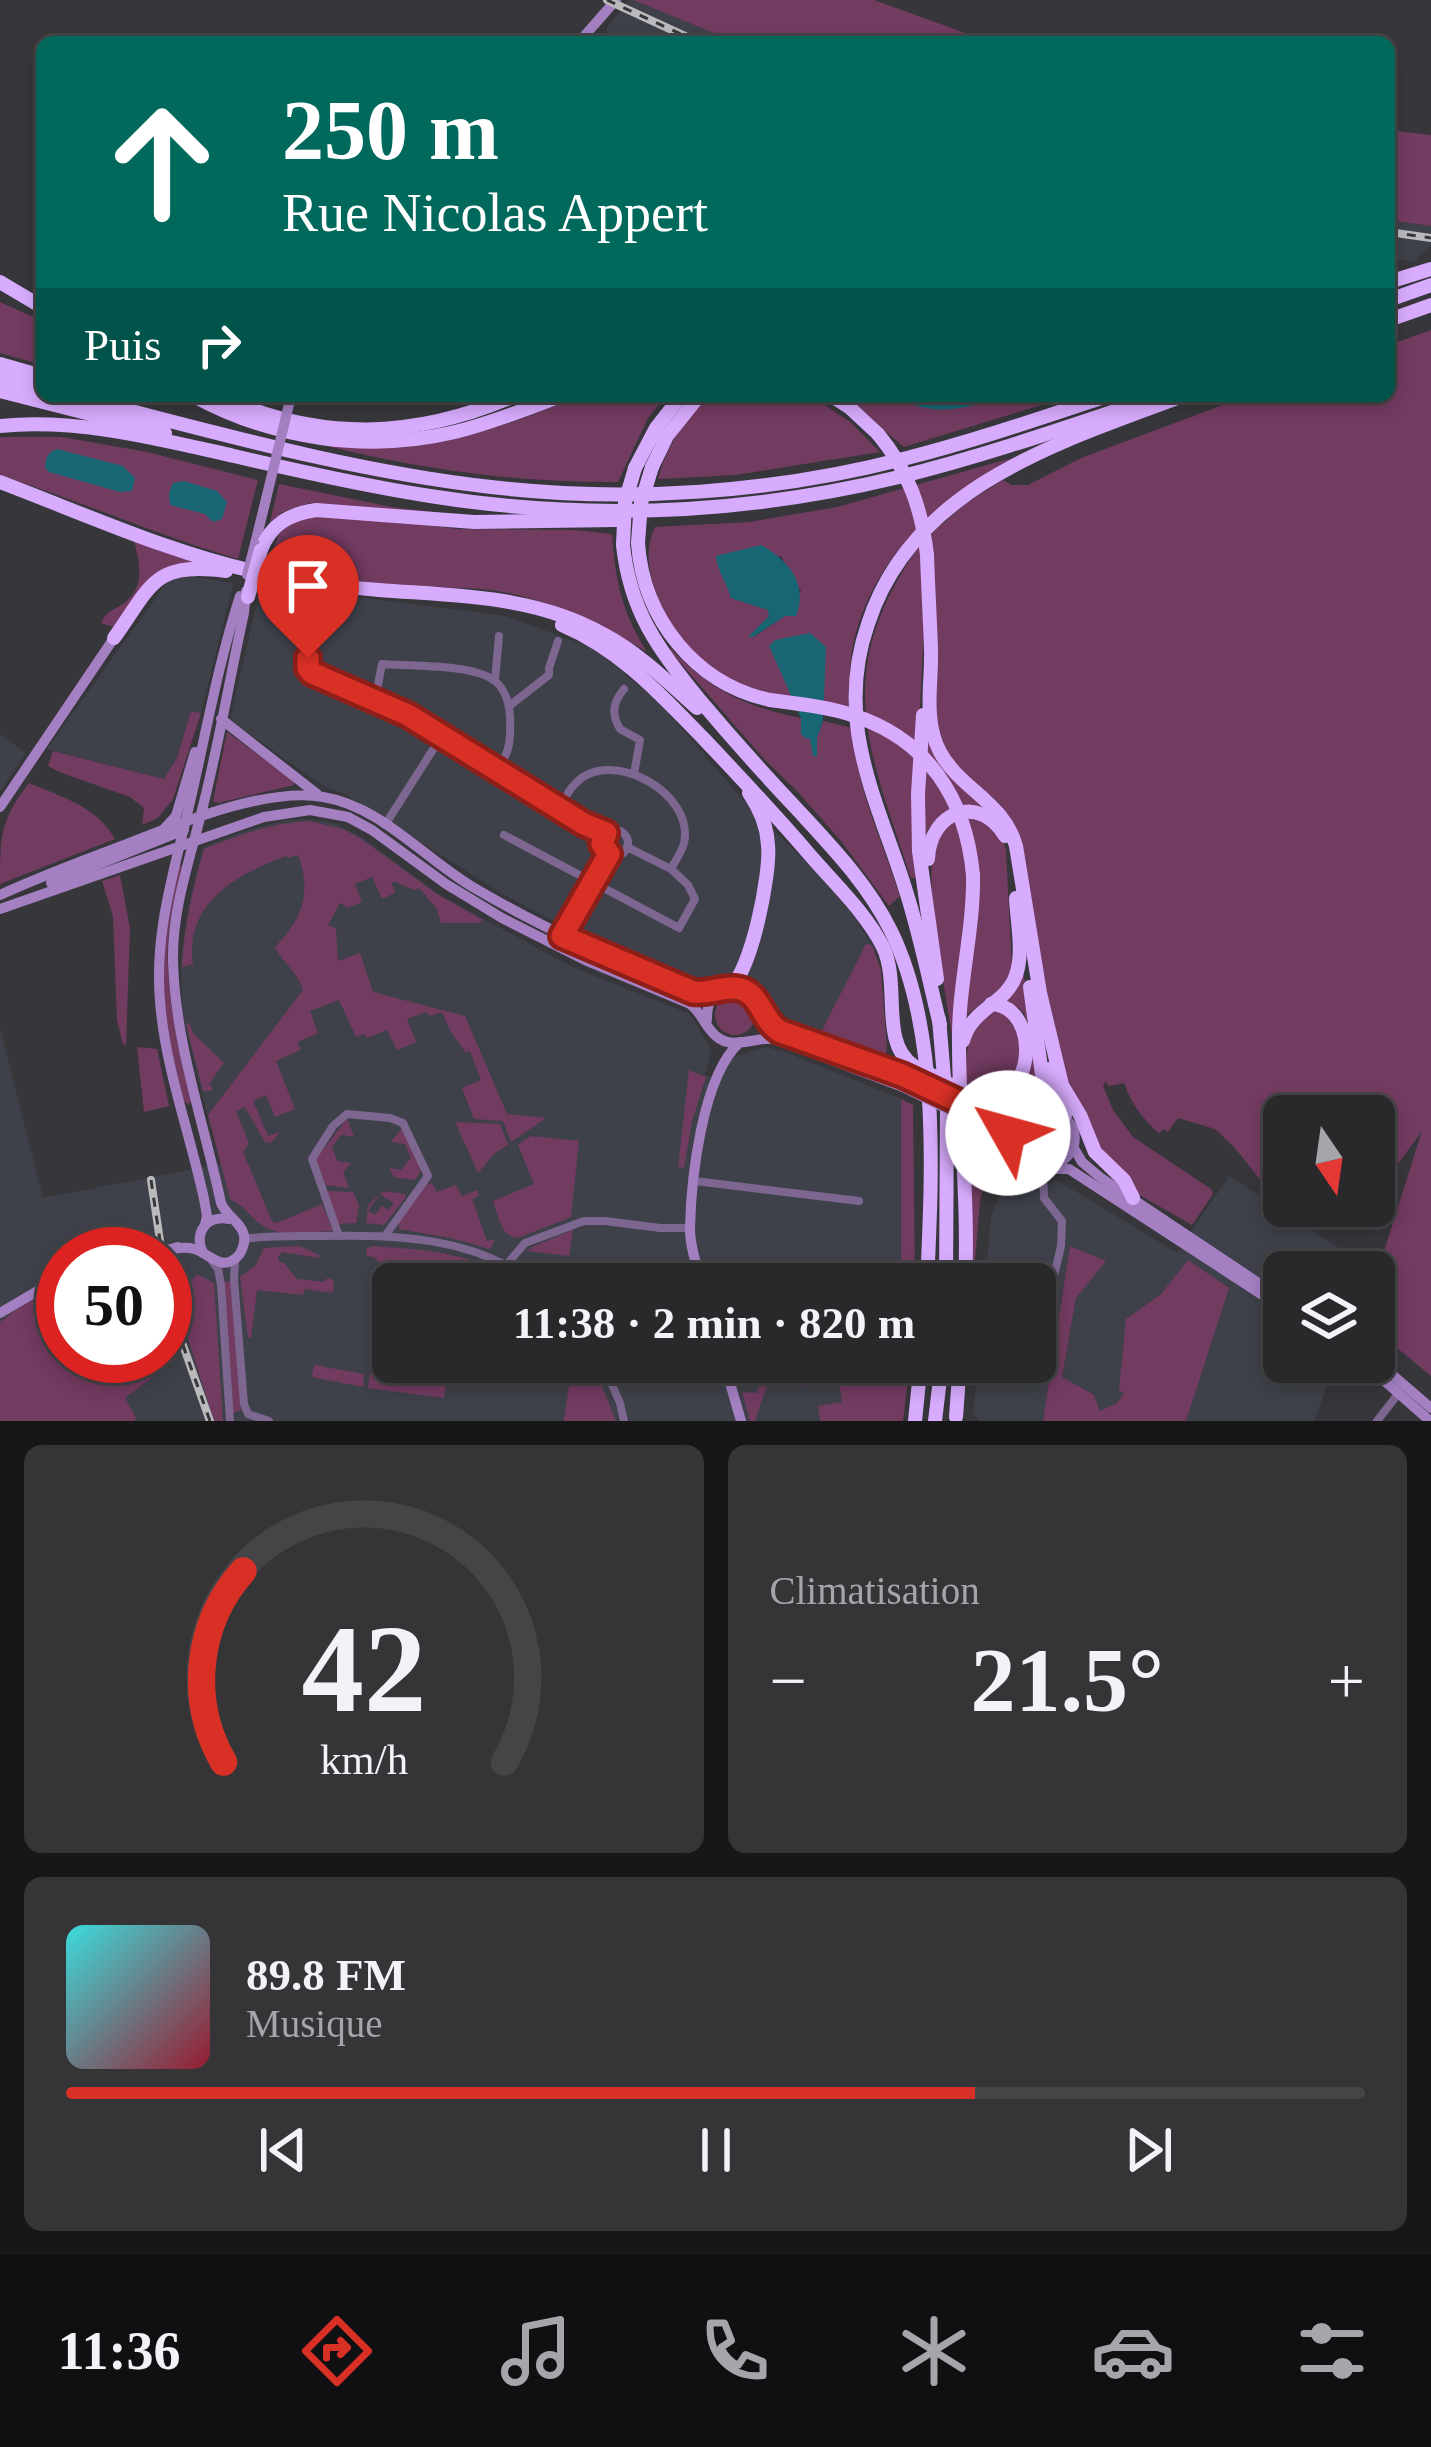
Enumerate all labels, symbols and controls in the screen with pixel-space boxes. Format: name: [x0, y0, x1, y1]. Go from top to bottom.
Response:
icon: ahead: [84, 84, 240, 240]
text: 250 m: [282, 84, 499, 177]
text: Rue Nicolas Appert: [282, 183, 708, 243]
icon: right: [186, 312, 252, 378]
text: Puis: [84, 320, 162, 370]
pin: [257, 535, 359, 658]
icon: arrive: [275, 553, 341, 619]
position arrow: [945, 1070, 1071, 1196]
north arrow: [1263, 1095, 1395, 1227]
map controls: [1263, 1095, 1395, 1383]
speed limit sign: 50: [36, 1227, 192, 1383]
button: layers: [1263, 1251, 1395, 1383]
text: 11:38 · 2 min · 820 m: [513, 1298, 915, 1348]
text: Climatisation: [770, 1569, 980, 1612]
text: 42: [301, 1600, 426, 1738]
text: 21.5°: [971, 1631, 1164, 1730]
text: −: [770, 1644, 807, 1717]
text: +: [1328, 1644, 1365, 1717]
text: km/h: [320, 1736, 408, 1783]
text: 89.8 FM: [246, 1950, 406, 2000]
text: Musique: [246, 2002, 383, 2045]
icon: previous: [250, 2117, 316, 2183]
icon: pause: [683, 2117, 749, 2183]
icon: next: [1116, 2117, 1182, 2183]
icon: directions: [295, 2309, 379, 2393]
icon: music: [494, 2309, 578, 2393]
icon: phone: [693, 2309, 777, 2393]
icon: climate: [892, 2309, 976, 2393]
icon: car: [1091, 2309, 1175, 2393]
icon: filters: [1290, 2309, 1374, 2393]
text: 11:36: [57, 2321, 180, 2381]

